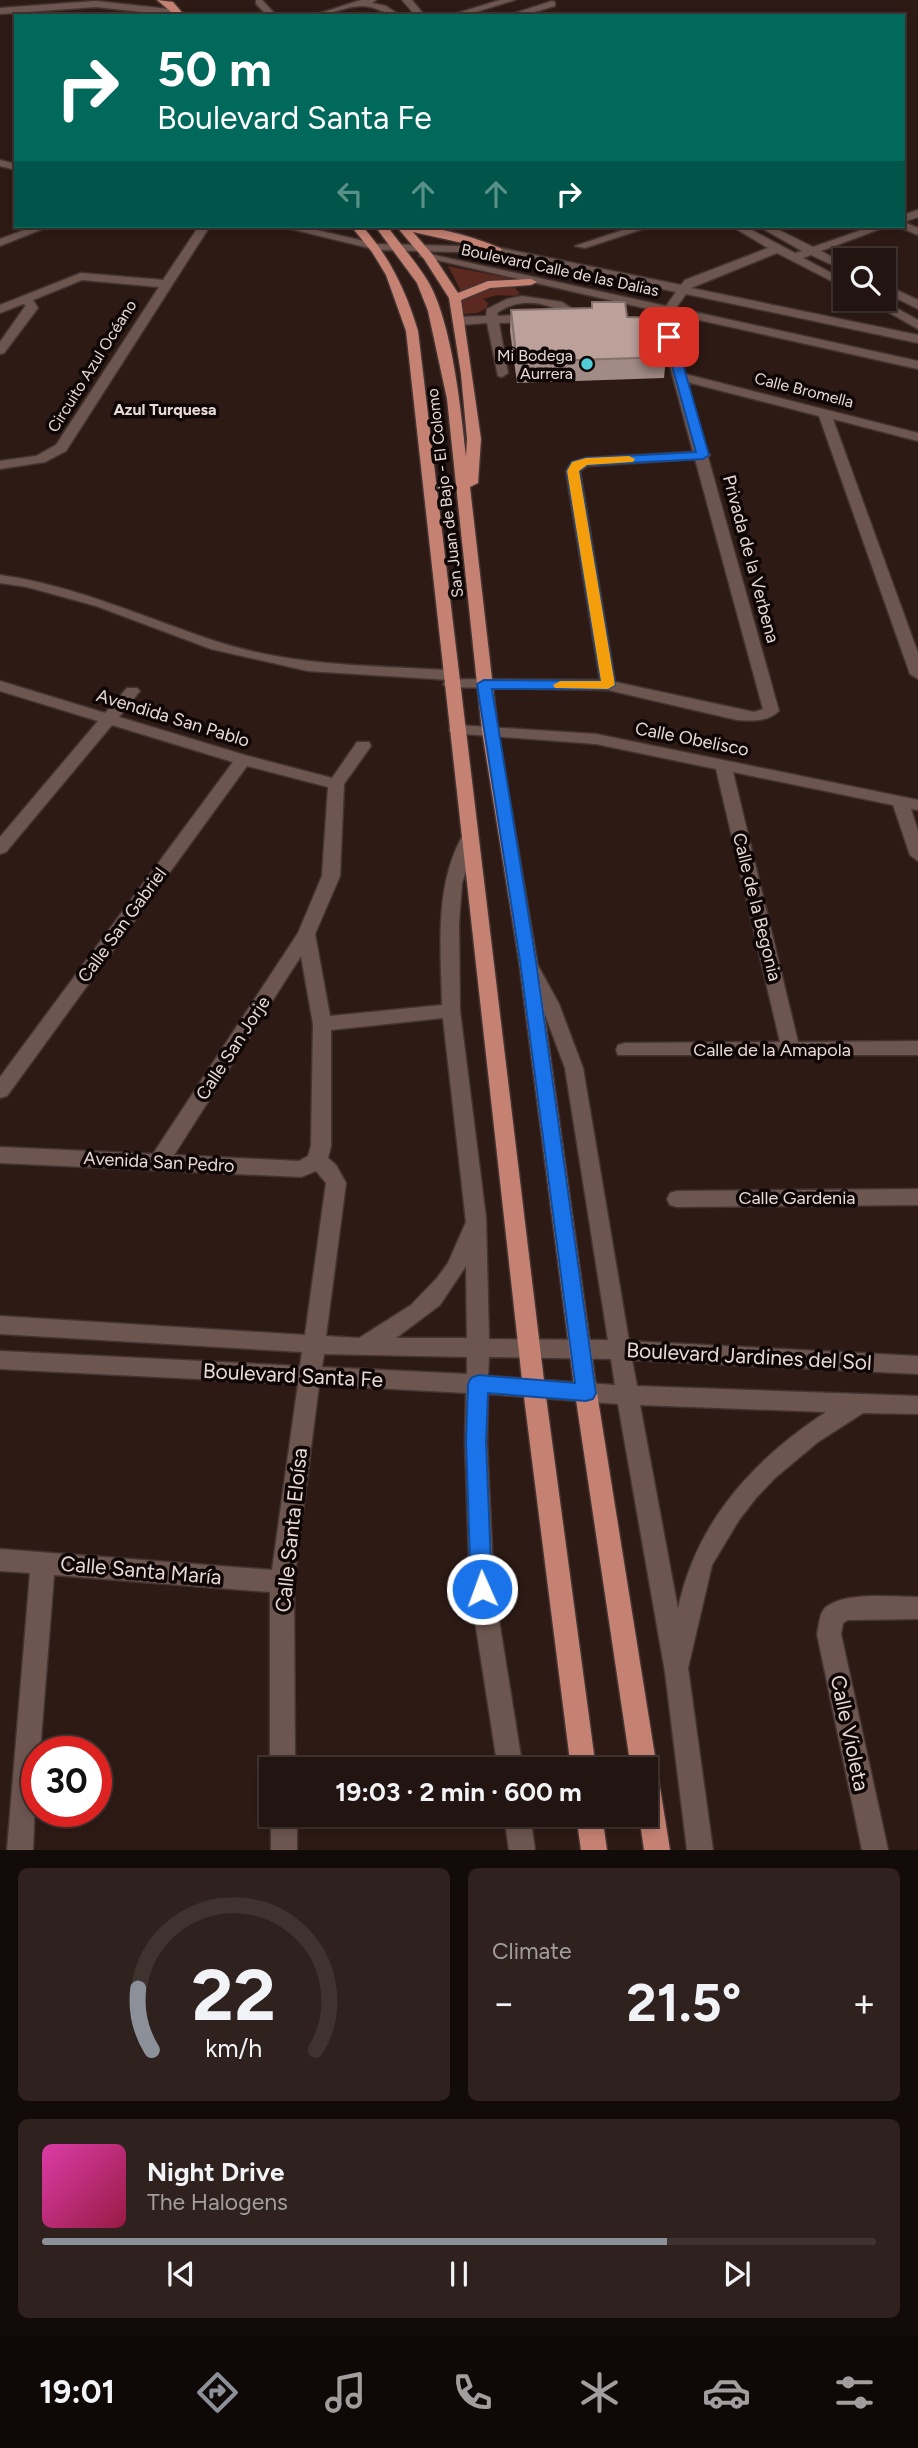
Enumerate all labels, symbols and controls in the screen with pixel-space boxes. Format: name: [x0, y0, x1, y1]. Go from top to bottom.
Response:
text: 50 m: [157, 39, 272, 98]
icon: right: [42, 42, 133, 133]
text: Boulevard Santa Fe: [157, 99, 432, 137]
icon: left: [331, 175, 369, 213]
icon: ahead: [404, 175, 442, 213]
icon: ahead: [477, 175, 515, 213]
icon: right: [550, 175, 588, 213]
street label: Boulevard Calle de las Dalias: [459, 240, 661, 300]
map controls: [833, 248, 896, 311]
button: search: [833, 248, 896, 311]
street label: Circuito Azul Océano: [44, 296, 140, 436]
pin: [639, 307, 699, 367]
icon: arrive: [650, 318, 688, 356]
place label: Mi Bodega Aurrera: [497, 346, 573, 383]
marker: Mi Bodega Aurrera: [579, 356, 595, 372]
street label: Calle Bromella: [752, 369, 856, 411]
street label: San Juan de Bajo - El Colomo: [423, 387, 467, 599]
district label: Azul Turquesa: [113, 400, 217, 419]
street label: Privada de la Verbena: [718, 473, 784, 645]
street label: Avendida San Pablo: [94, 684, 252, 752]
street label: Calle Obelisco: [633, 717, 751, 761]
street label: Calle de la Begonia: [728, 831, 786, 983]
street label: Calle San Gabriel: [73, 863, 171, 987]
street label: Calle San Jorje: [191, 992, 275, 1104]
street label: Calle de la Amapola: [693, 1039, 851, 1061]
street label: Avenida San Pedro: [83, 1147, 235, 1177]
street label: Calle Gardenia: [738, 1187, 856, 1209]
street label: Boulevard Jardines del Sol: [626, 1337, 872, 1375]
street label: Boulevard Santa Fe: [202, 1358, 384, 1392]
street label: Calle Santa Eloísa: [270, 1446, 312, 1614]
street label: Calle Santa María: [59, 1550, 223, 1590]
position arrow: [445, 1552, 519, 1626]
street label: Calle Violeta: [826, 1673, 874, 1793]
speed limit sign: 30: [21, 1736, 112, 1827]
text: 19:03 · 2 min · 600 m: [335, 1776, 582, 1808]
text: Climate: [492, 1937, 571, 1965]
text: 22: [192, 1952, 276, 2039]
text: 21.5°: [627, 1972, 741, 2034]
text: −: [492, 1980, 516, 2026]
text: +: [852, 1980, 876, 2026]
text: km/h: [205, 2033, 263, 2063]
text: Night Drive: [147, 2156, 284, 2188]
text: The Halogens: [147, 2188, 288, 2216]
icon: previous: [162, 2255, 200, 2293]
icon: pause: [440, 2255, 478, 2293]
icon: next: [718, 2255, 756, 2293]
icon: directions: [193, 2368, 242, 2417]
icon: music: [321, 2368, 370, 2417]
icon: phone: [448, 2368, 497, 2417]
icon: climate: [575, 2368, 624, 2417]
icon: car: [702, 2368, 751, 2417]
icon: filters: [830, 2368, 879, 2417]
text: 19:01: [39, 2373, 115, 2411]

